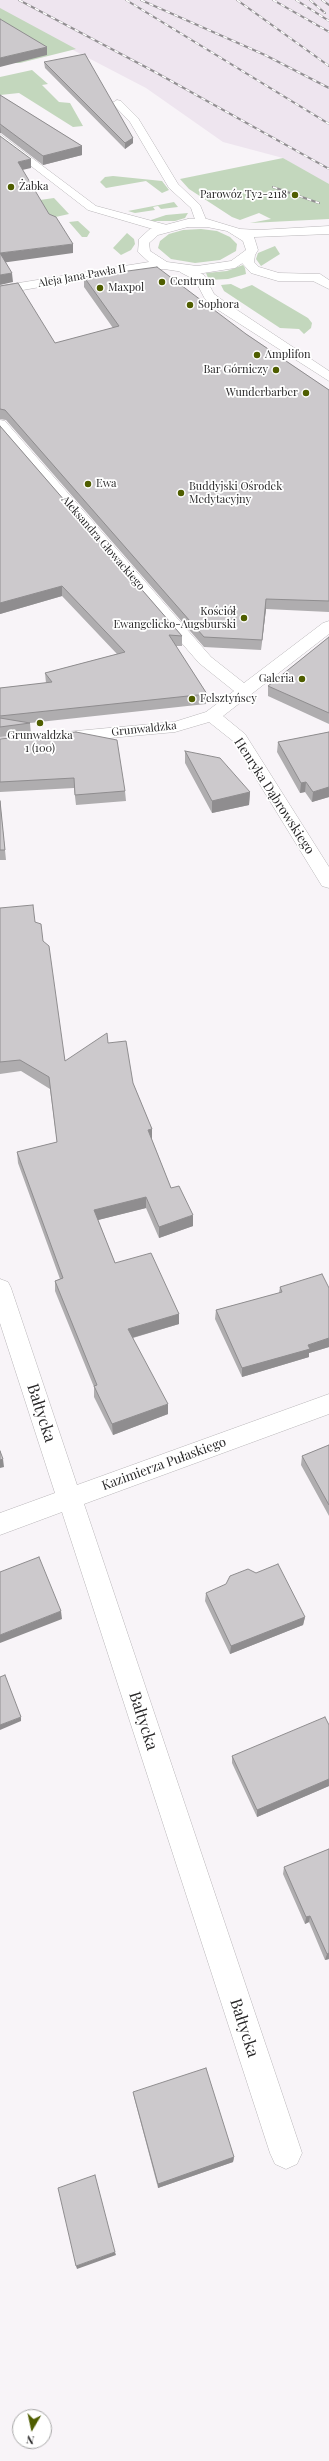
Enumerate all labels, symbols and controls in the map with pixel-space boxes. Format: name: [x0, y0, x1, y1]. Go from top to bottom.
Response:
place label: Żabka: [19, 180, 49, 194]
marker: Żabka: [6, 182, 16, 192]
place label: Parowóz Ty2-2118: [200, 188, 287, 202]
marker: Parowóz Ty2-2118: [290, 190, 300, 200]
street label: Aleja Jana Pawła II: [37, 262, 127, 290]
place label: Centrum: [170, 275, 215, 289]
marker: Centrum: [157, 277, 167, 287]
place label: Maxpol: [108, 281, 144, 295]
marker: Maxpol: [95, 283, 105, 293]
place label: Sophora: [198, 298, 239, 312]
marker: Sophora: [185, 300, 195, 310]
place label: Amplifon: [265, 348, 311, 362]
marker: Amplifon: [252, 350, 262, 360]
place label: Bar Górniczy: [203, 363, 268, 377]
marker: Bar Górniczy: [271, 365, 281, 375]
place label: Wunderbarber: [226, 386, 298, 400]
marker: Wunderbarber: [301, 388, 311, 398]
place label: Ewa: [96, 477, 117, 491]
marker: Ewa: [83, 479, 93, 489]
place label: Buddyjski Ośrodek Medytacyjny: [189, 480, 282, 506]
marker: Buddyjski Ośrodek Medytacyjny: [176, 488, 186, 498]
street label: Aleksandra Głowackiego: [58, 493, 148, 593]
place label: Kościół Ewangelicko-Augsburski: [113, 605, 236, 631]
marker: Kościół Ewangelicko-Augsburski: [239, 613, 249, 623]
place label: Galeria: [259, 672, 294, 686]
marker: Galeria: [297, 674, 307, 684]
place label: Felsztyńscy: [200, 692, 257, 706]
marker: Felsztyńscy: [187, 694, 197, 704]
marker: Grunwaldzka 1 (100): [35, 718, 45, 728]
street label: Grunwaldzka: [111, 719, 177, 739]
place label: Grunwaldzka 1 (100): [7, 729, 73, 755]
street label: Henryka Dąbrowskiego: [231, 735, 317, 857]
street label: Bałtycka: [23, 1381, 59, 1445]
street label: Kazimierza Pułaskiego: [100, 1434, 228, 1494]
street label: Bałtycka: [125, 1689, 161, 1753]
street label: Bałtycka: [226, 1996, 262, 2060]
north arrow: [12, 2409, 52, 2449]
text: N: [25, 2432, 35, 2448]

